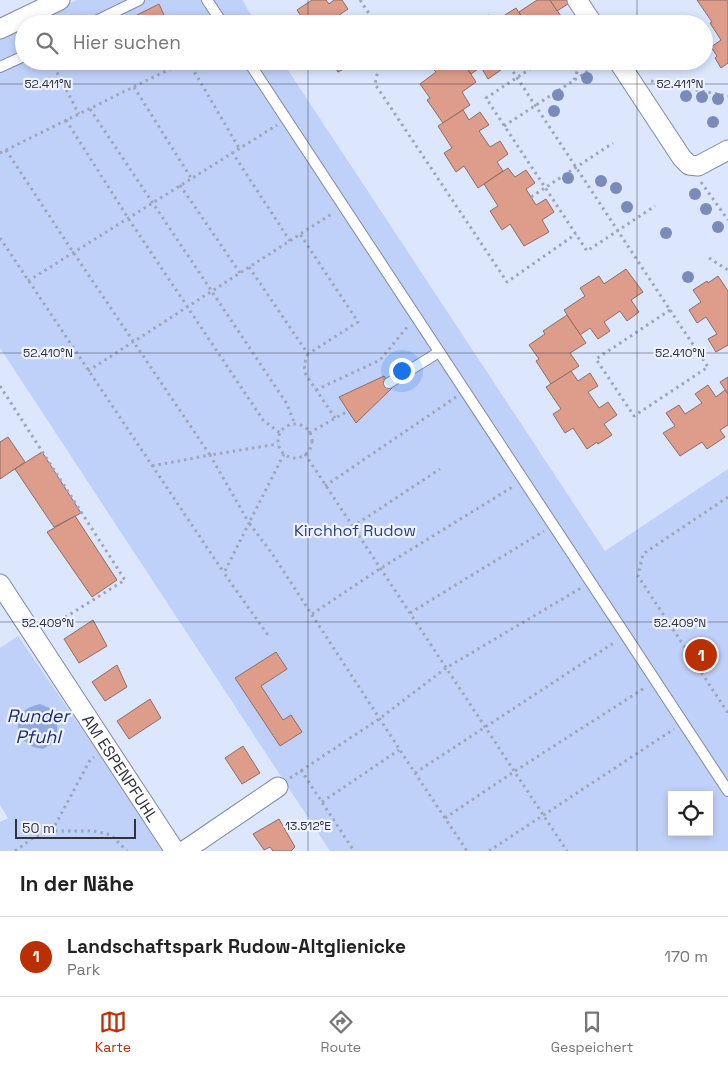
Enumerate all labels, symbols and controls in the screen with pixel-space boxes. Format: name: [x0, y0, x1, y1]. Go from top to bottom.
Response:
search box: [15, 15, 713, 70]
icon: search: [33, 29, 61, 57]
text: Hier suchen: [73, 30, 181, 55]
text: 52.411°N: [24, 76, 72, 92]
text: 52.411°N: [656, 76, 704, 92]
text: 52.410°N: [23, 345, 73, 361]
text: 52.410°N: [655, 345, 705, 361]
your location: [389, 358, 415, 384]
park label: Kirchhof Rudow: [294, 520, 416, 541]
text: 52.409°N: [22, 615, 74, 631]
text: 52.409°N: [654, 615, 706, 631]
pin: 1: [685, 636, 717, 674]
water label: Runder Pfuhl: [7, 704, 71, 748]
street label: AM ESPENPFUHL: [77, 711, 163, 826]
map controls: [668, 791, 713, 836]
button: locate: [668, 791, 713, 836]
scale bar: [15, 816, 136, 839]
text: 13.512°E: [285, 818, 331, 834]
text: 50 m: [22, 819, 55, 837]
text: In der Nähe: [20, 870, 134, 897]
text: Landschaftspark Rudow-Altglienicke: [67, 934, 406, 959]
text: 1: [32, 946, 40, 967]
text: 170 m: [664, 946, 708, 967]
text: Park: [67, 959, 100, 980]
tab: Karte: [95, 1008, 131, 1056]
tab: Route: [321, 1008, 361, 1056]
tab: Gespeichert: [551, 1008, 633, 1056]

